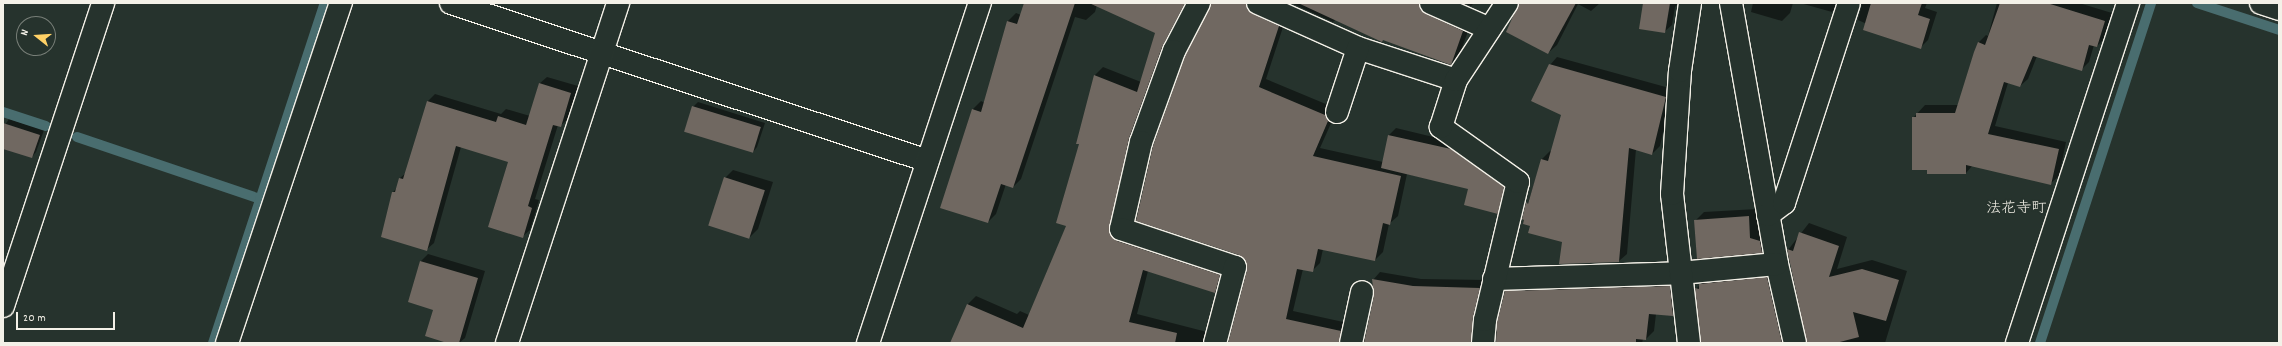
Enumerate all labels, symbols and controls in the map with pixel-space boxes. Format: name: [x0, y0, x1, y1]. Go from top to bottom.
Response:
north arrow: [16, 16, 56, 56]
text: N: [17, 28, 34, 38]
district label: 法花寺町: [1986, 201, 2046, 219]
scale bar: [18, 304, 117, 330]
text: 20 m: [23, 310, 46, 327]

